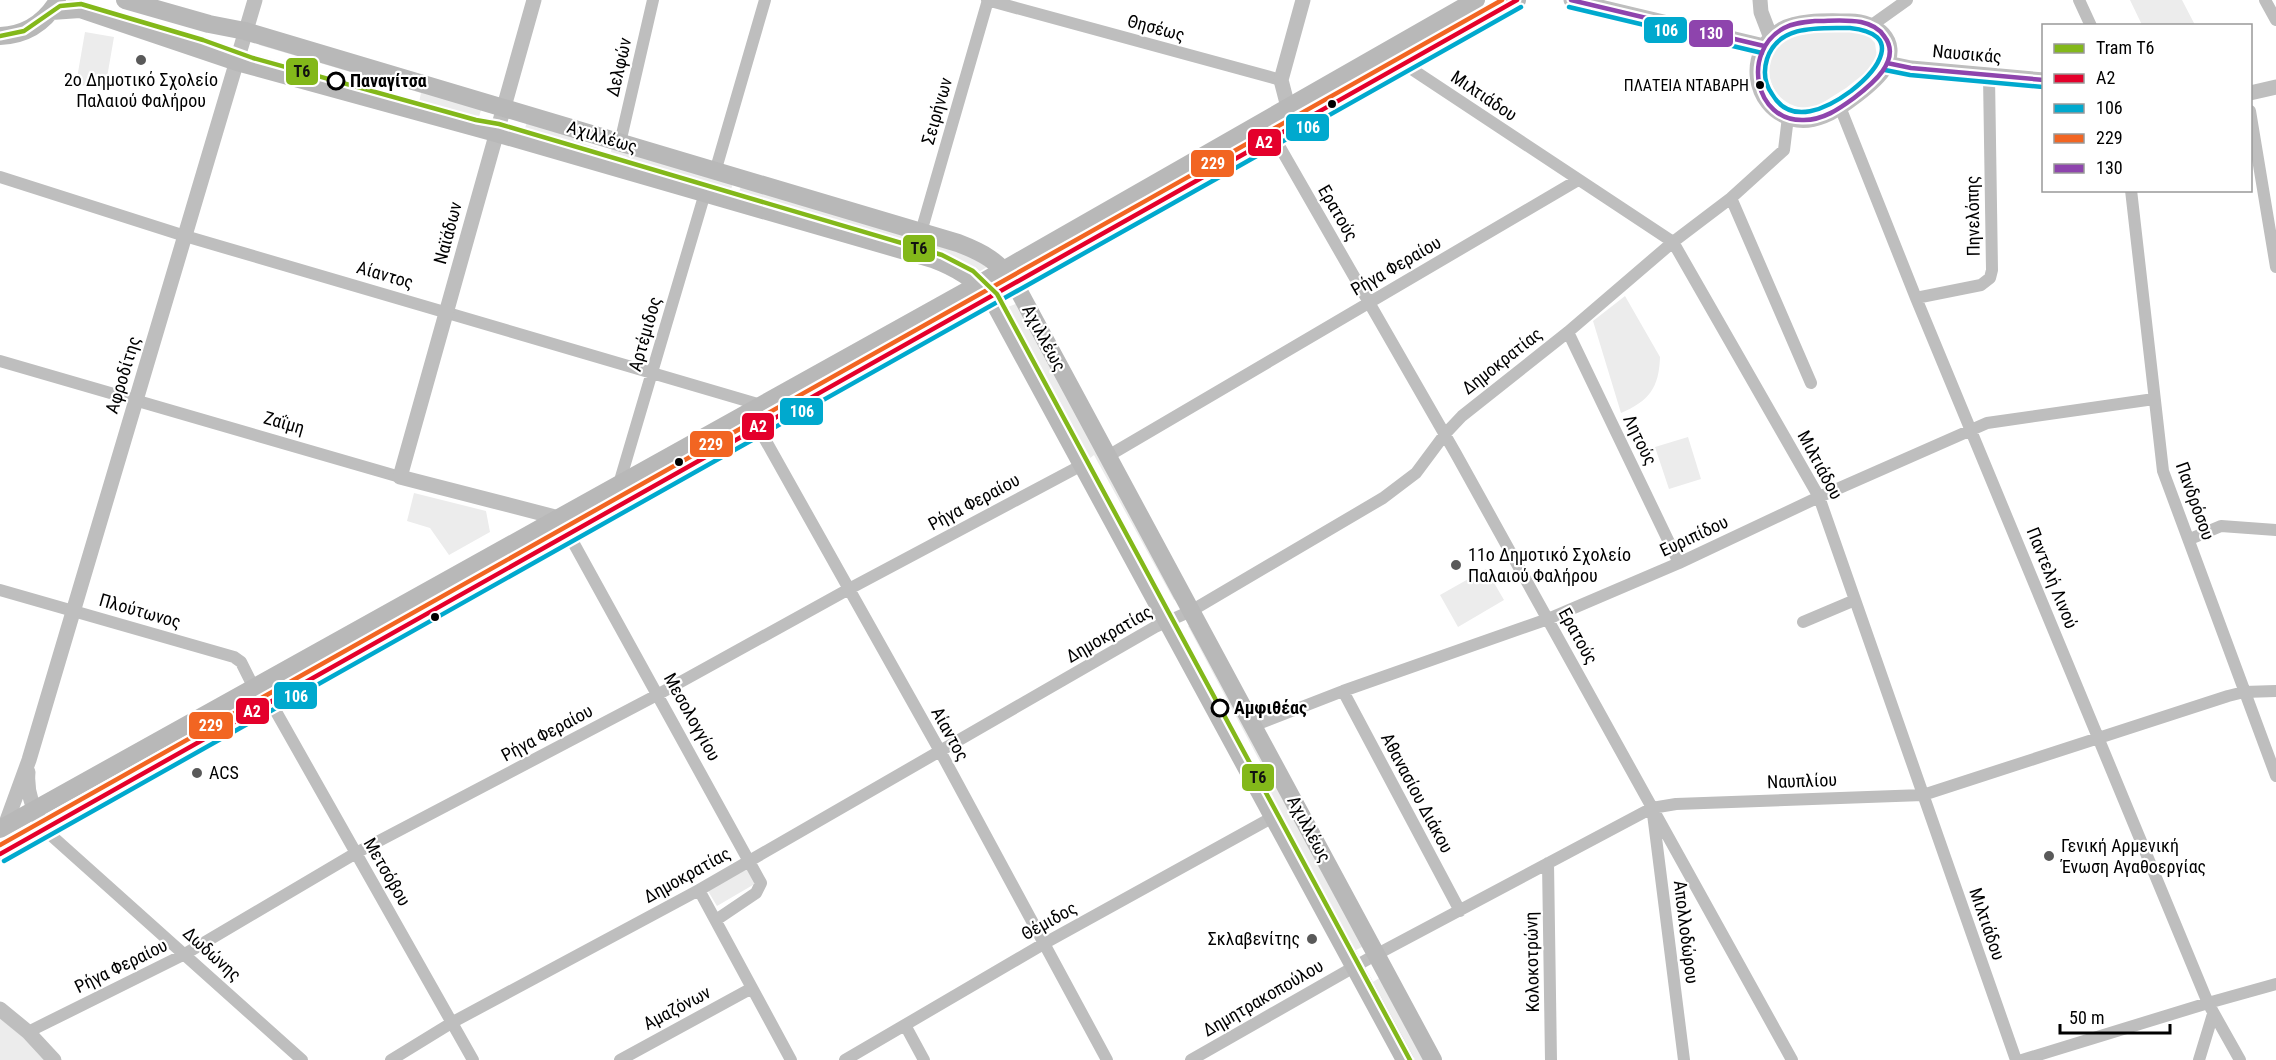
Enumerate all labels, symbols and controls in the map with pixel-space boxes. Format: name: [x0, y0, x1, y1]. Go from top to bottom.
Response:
street label: Θησέως: [1125, 10, 1187, 45]
line badge: 106: [1643, 16, 1688, 44]
line badge: 130: [1688, 19, 1734, 48]
text: 106: [1654, 21, 1678, 40]
text: 130: [1699, 24, 1723, 43]
legend: [2042, 24, 2252, 192]
street label: Δελφών: [602, 35, 636, 98]
text: Tram Τ6: [2096, 37, 2154, 58]
street label: Ναυσικάς: [1932, 40, 2003, 67]
marker: 2ο Δημοτικό Σχολείο Παλαιού Φαλήρου: [134, 53, 148, 67]
line badge: Τ6: [285, 57, 319, 86]
text: Τ6: [294, 62, 310, 81]
street label: Μιλτιάδου: [1447, 66, 1521, 125]
text: Α2: [2096, 67, 2115, 88]
place label: 2ο Δημοτικό Σχολείο Παλαιού Φαλήρου: [64, 69, 218, 111]
place label: Παναγίτσα: [350, 70, 427, 91]
marker: Παναγίτσα: [327, 72, 345, 90]
street label: Σειρήνων: [917, 75, 956, 147]
place label: ΠΛΑΤΕΙΑ ΝΤΑΒΑΡΗ: [1624, 76, 1749, 95]
marker: ΠΛΑΤΕΙΑ ΝΤΑΒΑΡΗ: [1754, 79, 1766, 91]
text: 106: [2096, 97, 2123, 118]
unlabelled marker: [1326, 98, 1338, 110]
line badge: 106: [1285, 113, 1330, 142]
street label: Αχιλλέως: [565, 116, 640, 157]
text: 106: [1296, 118, 1320, 137]
text: 229: [2096, 127, 2123, 148]
line badge: Α2: [1247, 128, 1282, 157]
text: Α2: [1255, 133, 1273, 152]
line badge: 229: [1190, 149, 1235, 178]
text: 229: [1201, 154, 1225, 173]
text: 130: [2096, 157, 2123, 178]
street label: Πηνελόπης: [1961, 175, 1984, 257]
street label: Ερατούς: [1314, 181, 1363, 244]
street label: Ναϊάδων: [429, 199, 466, 266]
street label: Ρήγα Φεραίου: [1347, 231, 1445, 300]
line badge: Τ6: [902, 234, 936, 263]
text: Τ6: [911, 239, 927, 258]
street label: Αίαντος: [354, 256, 416, 293]
street label: Αρτέμιδος: [624, 294, 665, 374]
street label: Αχιλλέως: [1018, 301, 1071, 375]
street label: Δημοκρατίας: [1457, 323, 1546, 398]
street label: Αφροδίτης: [101, 334, 144, 416]
line badge: 106: [779, 397, 824, 426]
text: 106: [790, 402, 814, 421]
street label: Ζαΐμη: [261, 407, 307, 438]
street label: Λητούς: [1619, 411, 1662, 468]
line badge: Α2: [741, 412, 775, 441]
text: Α2: [749, 417, 767, 436]
street label: Μιλτιάδου: [1794, 427, 1847, 503]
line badge: 229: [689, 430, 734, 458]
text: 229: [699, 435, 723, 454]
unlabelled marker: [673, 456, 685, 468]
street label: Πανδρόσου: [2172, 459, 2219, 543]
street label: Ρήγα Φεραίου: [924, 469, 1023, 534]
street label: Ευριπίδου: [1656, 511, 1731, 561]
street label: Παντελή Λινού: [2023, 524, 2082, 631]
place label: 11ο Δημοτικό Σχολείο Παλαιού Φαλήρου: [1468, 544, 1631, 586]
marker: 11ο Δημοτικό Σχολείο Παλαιού Φαλήρου: [1449, 558, 1463, 572]
street label: Πλούτωνος: [97, 589, 183, 632]
street label: Δημοκρατίας: [1062, 601, 1156, 667]
street label: Ερατούς: [1554, 604, 1602, 668]
unlabelled marker: [429, 611, 441, 623]
street label: Μεσολογγίου: [660, 669, 725, 764]
line badge: 106: [273, 681, 318, 710]
text: 106: [284, 687, 308, 706]
line badge: Α2: [235, 697, 270, 725]
place label: Αμφιθέας: [1234, 697, 1307, 718]
marker: Αμφιθέας: [1211, 699, 1229, 717]
street label: Ρήγα Φεραίου: [497, 700, 596, 765]
text: Α2: [243, 702, 261, 721]
street label: Αίαντος: [927, 703, 974, 764]
line badge: 229: [188, 711, 234, 740]
text: 229: [199, 716, 223, 735]
street label: Αθανασίου Διάκου: [1377, 729, 1458, 856]
place label: ACS: [209, 762, 239, 783]
line badge: Τ6: [1241, 763, 1275, 792]
marker: ACS: [190, 766, 204, 780]
text: Τ6: [1250, 768, 1266, 787]
street label: Ναυπλίου: [1767, 769, 1837, 792]
street label: Αχιλλέως: [1283, 792, 1336, 866]
street label: Μετσόβου: [360, 834, 415, 910]
place label: Γενική Αρμενική Ένωση Αγαθοεργίας: [2060, 835, 2206, 877]
street label: Δημοκρατίας: [640, 842, 734, 907]
marker: Γενική Αρμενική Ένωση Αγαθοεργίας: [2042, 849, 2056, 863]
street label: Απολλοδώρου: [1670, 879, 1703, 985]
street label: Μιλτιάδου: [1965, 885, 2010, 963]
street label: Θέμιδος: [1017, 897, 1080, 944]
street label: Κολοκοτρώνη: [1520, 911, 1543, 1013]
street label: Δωδώνης: [179, 922, 246, 985]
place label: Σκλαβενίτης: [1208, 928, 1300, 949]
marker: Σκλαβενίτης: [1305, 932, 1319, 946]
street label: Ρήγα Φεραίου: [71, 934, 171, 997]
street label: Δημητρακοπούλου: [1199, 955, 1327, 1041]
street label: Αμαζόνων: [640, 981, 714, 1034]
scale bar: [2060, 997, 2170, 1035]
text: 50 m: [2069, 1007, 2104, 1028]

